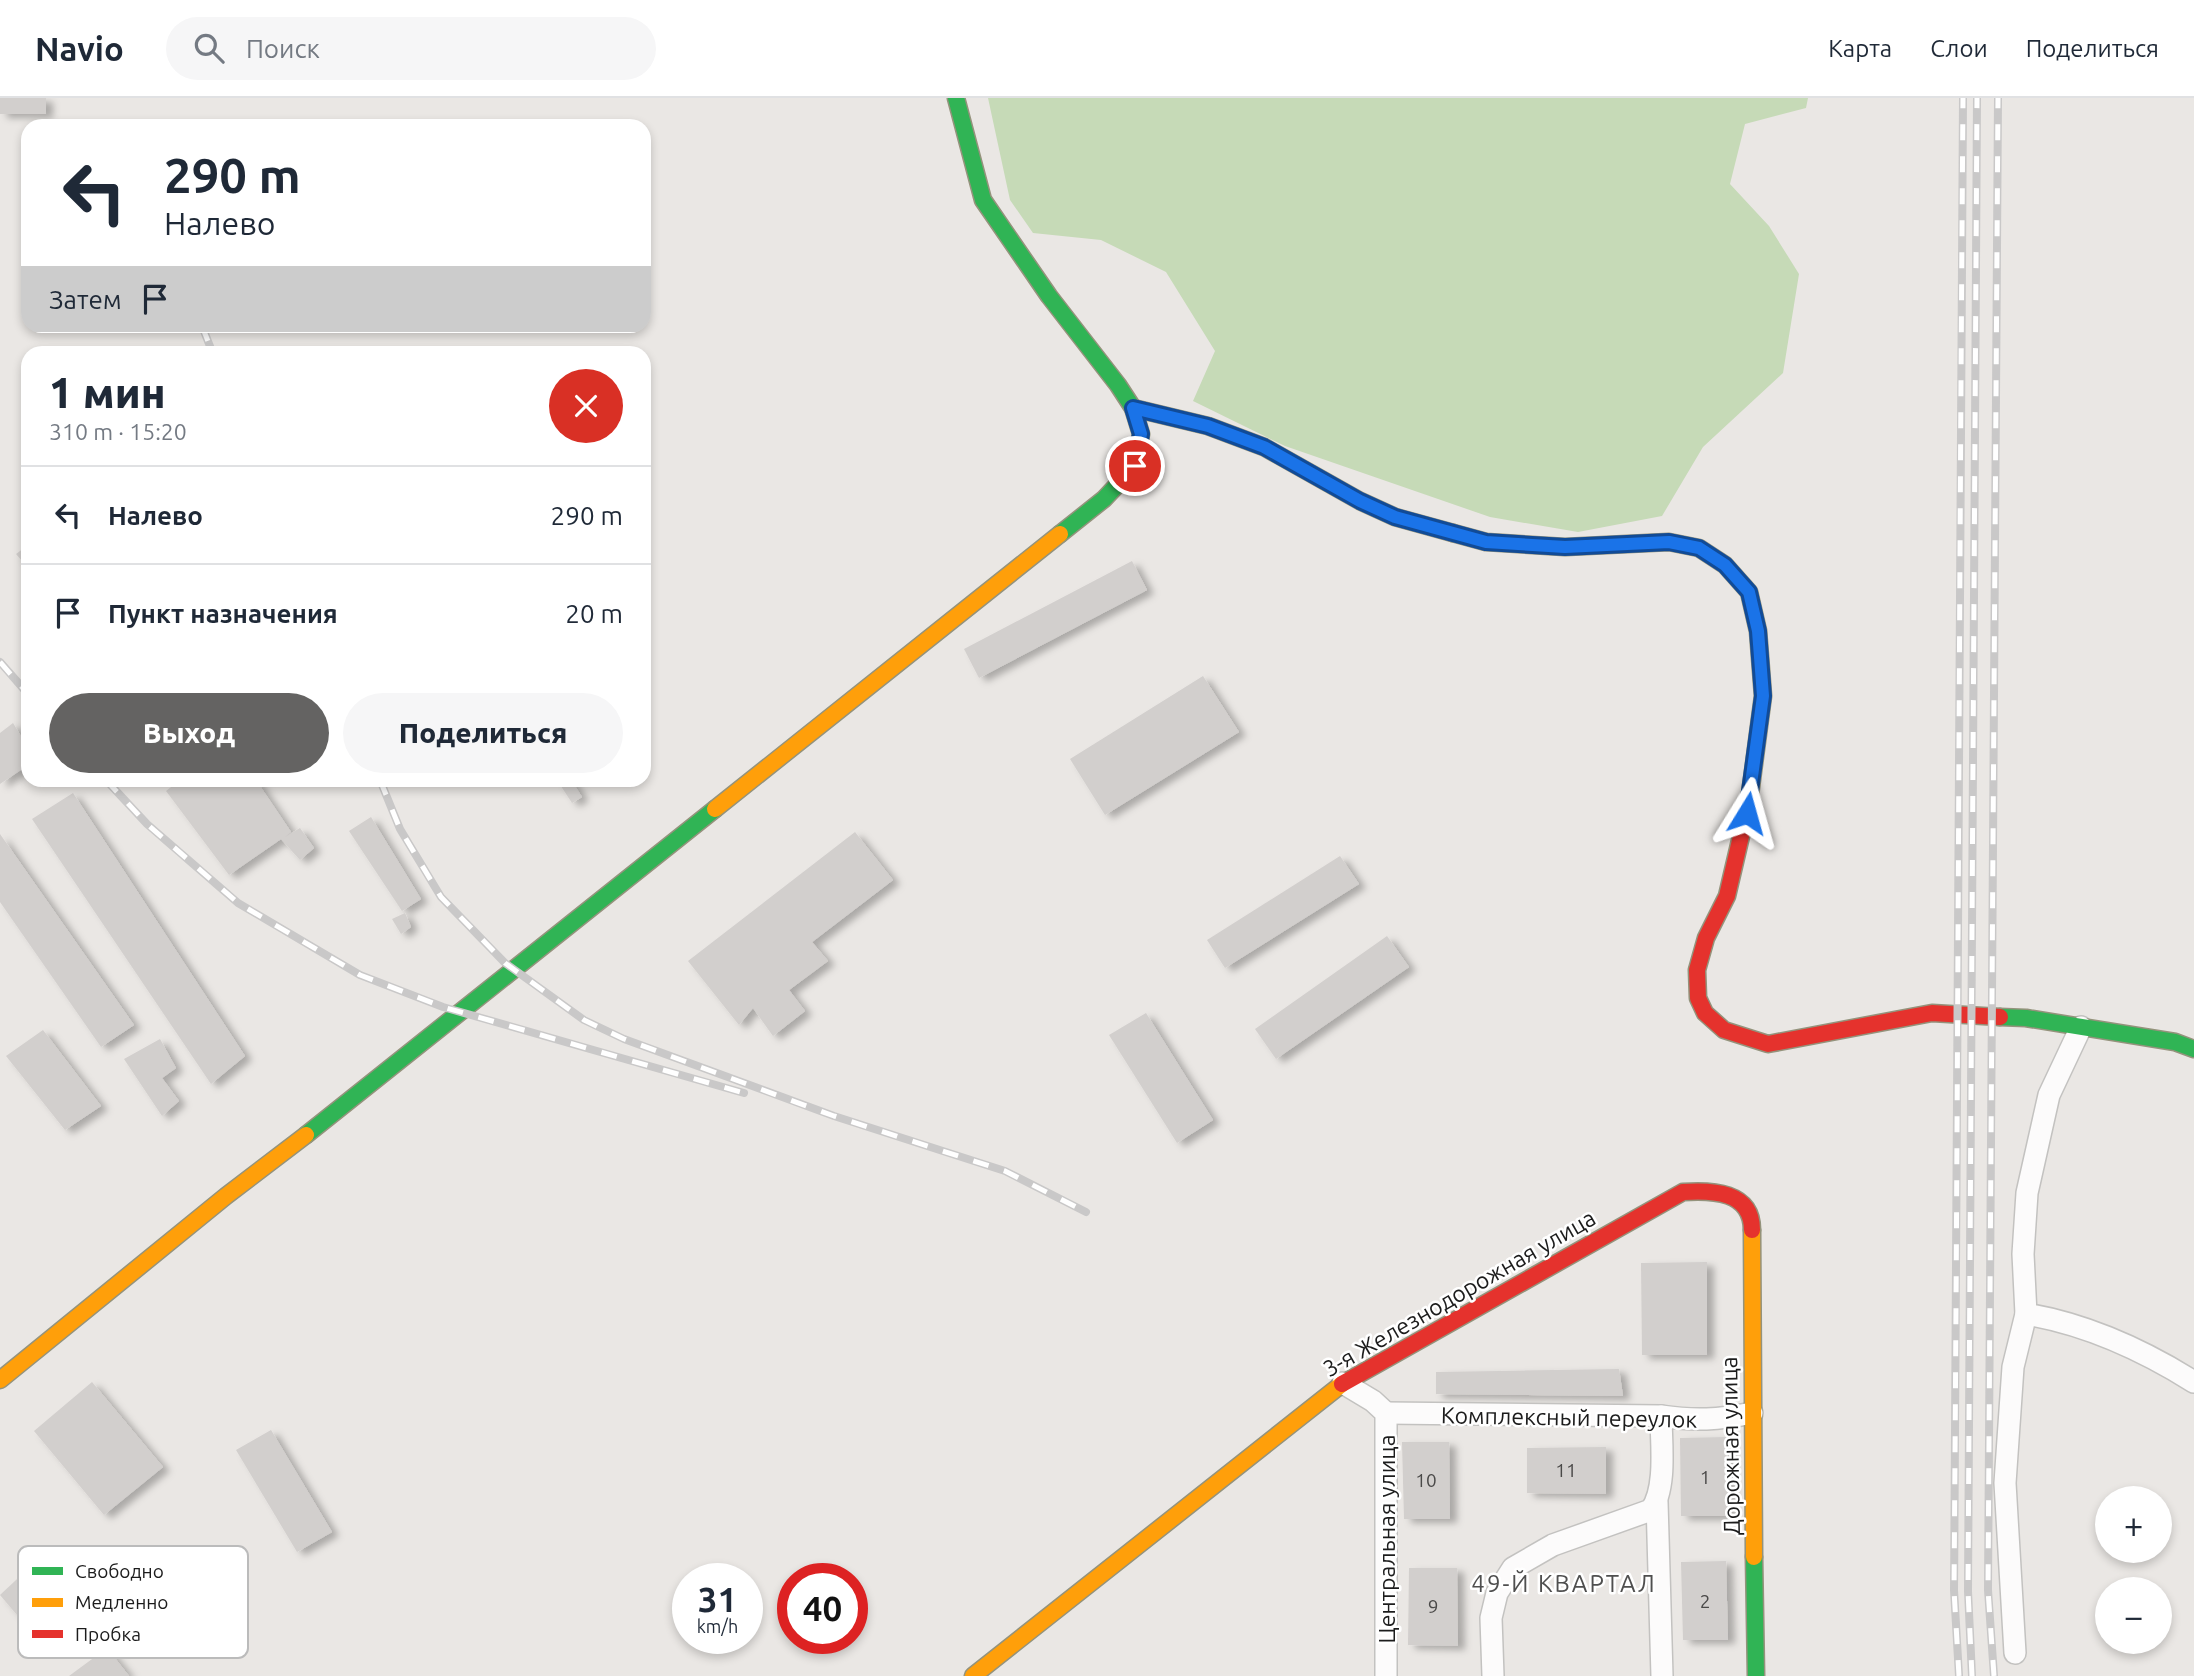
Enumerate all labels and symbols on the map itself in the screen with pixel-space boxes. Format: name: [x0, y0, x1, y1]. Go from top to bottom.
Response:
pin: [1105, 436, 1165, 496]
position arrow: [1710, 776, 1784, 850]
street label: 3-я Железнодорожная улица: [1319, 1205, 1599, 1381]
street label: Дорожная улица: [1716, 1356, 1744, 1536]
street label: Комплексный переулок: [1441, 1402, 1698, 1432]
street label: Центральная улица: [1374, 1434, 1399, 1644]
house number: 11: [1555, 1459, 1577, 1481]
house number: 1: [1700, 1466, 1710, 1488]
house number: 10: [1415, 1469, 1437, 1491]
legend: [18, 1546, 248, 1658]
text: Свободно: [75, 1560, 164, 1582]
speed limit sign: 40: [777, 1563, 868, 1654]
district label: 49-Й КВАРТАЛ: [1471, 1569, 1657, 1597]
house number: 2: [1700, 1590, 1710, 1612]
text: Медленно: [75, 1591, 168, 1613]
house number: 9: [1428, 1595, 1438, 1617]
text: Пробка: [75, 1623, 141, 1645]

